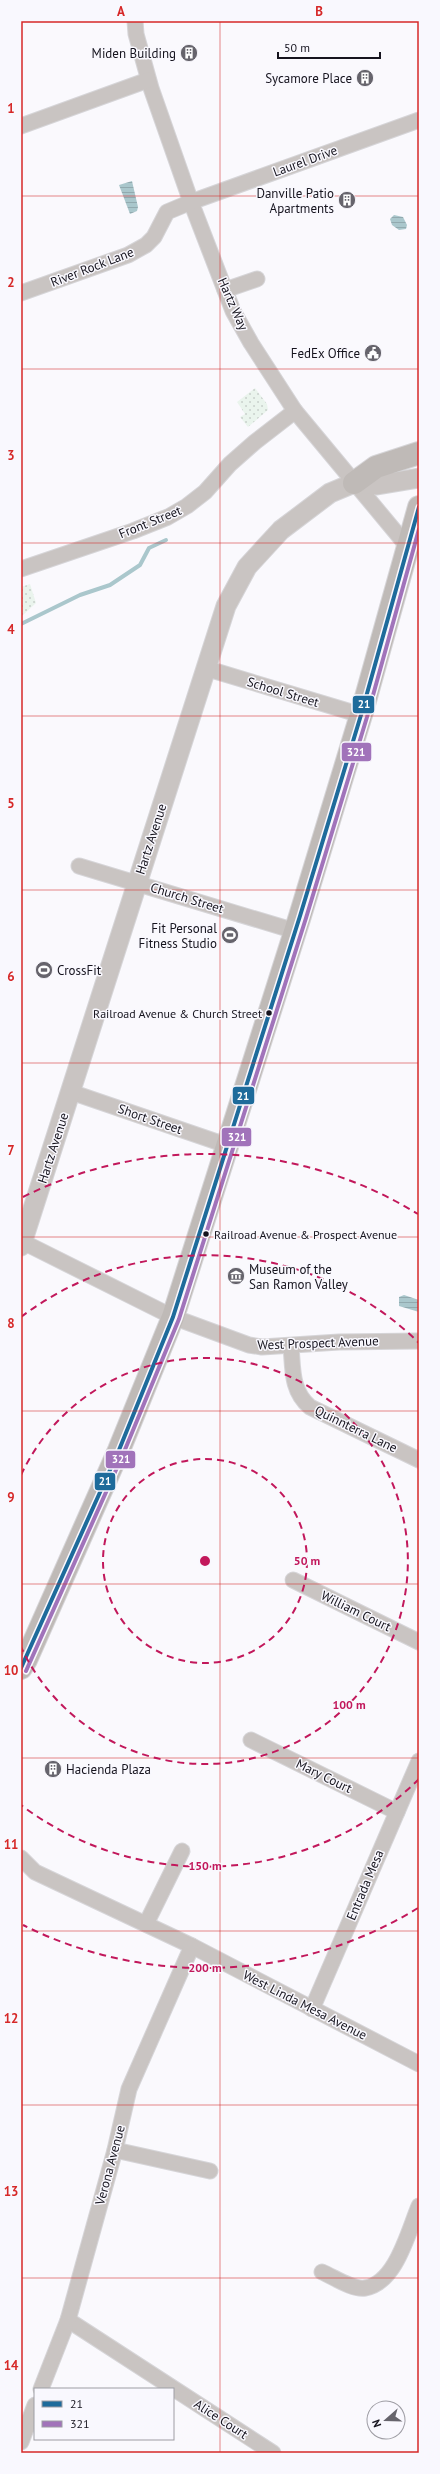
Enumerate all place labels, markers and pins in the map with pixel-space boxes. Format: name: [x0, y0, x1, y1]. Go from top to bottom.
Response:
building icon: Miden Building: [179, 43, 199, 63]
place label: Miden Building: [92, 45, 176, 62]
building icon: Sycamore Place: [355, 68, 375, 88]
place label: Sycamore Place: [265, 70, 352, 87]
place label: Danville Patio Apartments: [256, 185, 334, 217]
building icon: Danville Patio Apartments: [337, 190, 357, 210]
public building icon: FedEx Office: [363, 343, 383, 363]
place label: FedEx Office: [291, 345, 360, 362]
place label: Fit Personal Fitness Studio: [138, 920, 217, 952]
sports icon: Fit Personal Fitness Studio: [220, 925, 240, 945]
sports icon: CrossFit: [34, 960, 54, 980]
place label: CrossFit: [57, 962, 102, 979]
place label: Railroad Avenue & Church Street: [93, 1006, 262, 1021]
marker: Railroad Avenue & Church Street: [264, 1008, 274, 1018]
place label: Railroad Avenue & Prospect Avenue: [214, 1227, 397, 1242]
marker: Railroad Avenue & Prospect Avenue: [201, 1229, 211, 1239]
place label: Museum of the San Ramon Valley: [249, 1261, 348, 1293]
museum icon: Museum of the San Ramon Valley: [226, 1266, 246, 1286]
centre of rings: [198, 1554, 212, 1568]
building icon: Hacienda Plaza: [43, 1759, 63, 1779]
place label: Hacienda Plaza: [66, 1761, 151, 1778]

